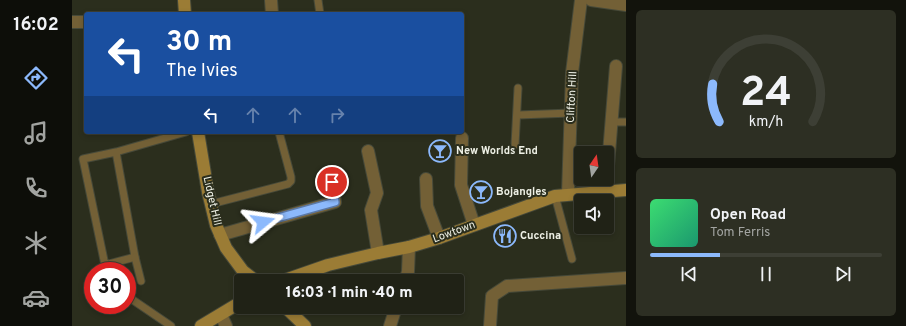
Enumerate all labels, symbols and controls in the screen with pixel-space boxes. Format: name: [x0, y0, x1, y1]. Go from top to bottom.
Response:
text: 16:02: [13, 14, 59, 37]
text: 30 m: [166, 25, 232, 61]
icon: left: [100, 28, 152, 80]
text: The Ivies: [166, 60, 238, 83]
icon: directions: [22, 64, 50, 92]
text: 24: [740, 68, 792, 121]
street label: Clifton Hill: [564, 71, 580, 123]
icon: left: [200, 104, 222, 126]
icon: ahead: [242, 104, 264, 126]
icon: ahead: [284, 104, 306, 126]
icon: right: [326, 104, 348, 126]
text: km/h: [749, 113, 783, 131]
icon: music: [22, 119, 50, 147]
bar icon: New Worlds End: [427, 138, 453, 164]
place label: New Worlds End: [456, 144, 538, 158]
north arrow: [574, 146, 614, 186]
map controls: [574, 146, 614, 234]
pin: [315, 165, 349, 199]
icon: arrive: [321, 171, 343, 193]
icon: phone: [22, 174, 50, 202]
street label: Lidget Hill: [200, 175, 224, 227]
bar icon: Bojangles: [468, 179, 494, 205]
place label: Bojangles: [496, 185, 547, 199]
button: sound: [574, 194, 614, 234]
position arrow: [242, 201, 284, 243]
text: Open Road: [710, 206, 786, 225]
street label: Lowtown: [431, 218, 477, 246]
restaurant icon: Cuccina: [492, 223, 518, 249]
text: Tom Ferris: [710, 225, 770, 241]
icon: climate: [22, 229, 50, 257]
place label: Cuccina: [520, 229, 561, 243]
speed limit sign: 30: [84, 262, 136, 314]
icon: previous: [678, 263, 700, 285]
icon: pause: [755, 263, 777, 285]
icon: next: [832, 263, 854, 285]
icon: car: [22, 284, 50, 312]
text: 16:03 · 1 min · 40 m: [286, 284, 412, 303]

